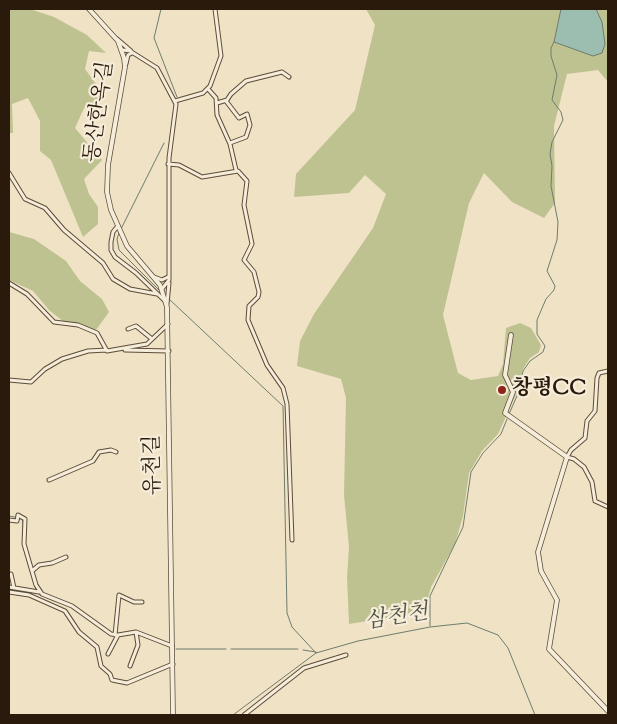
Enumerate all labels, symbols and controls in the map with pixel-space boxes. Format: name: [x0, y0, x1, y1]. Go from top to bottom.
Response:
street label: 동산한옥길: [81, 60, 121, 164]
place label: 창평CC: [512, 377, 586, 403]
marker: 창평CC: [496, 384, 508, 396]
street label: 유천길: [142, 434, 168, 496]
water label: 삼천천: [363, 601, 431, 637]

